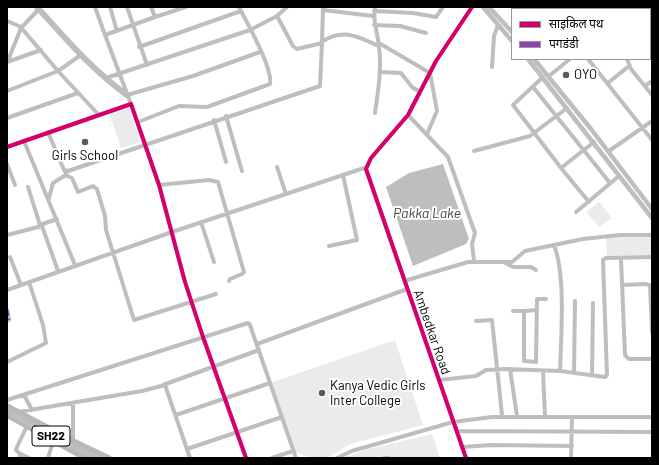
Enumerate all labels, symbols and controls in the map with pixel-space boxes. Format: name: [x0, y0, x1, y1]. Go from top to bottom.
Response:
legend: [511, 8, 651, 60]
text: साइकिल पथ: [549, 16, 603, 30]
text: पगडंडी: [549, 36, 579, 50]
place label: OYO: [574, 67, 597, 83]
marker: OYO: [561, 70, 571, 80]
marker: Girls School: [80, 137, 90, 147]
place label: Girls School: [52, 148, 118, 164]
water label: Pakka Lake: [393, 205, 461, 221]
street label: Ambedkar Road: [410, 287, 454, 377]
place label: Kanya Vedic Girls Inter College: [330, 378, 426, 409]
marker: Kanya Vedic Girls Inter College: [317, 388, 327, 398]
road number: SH22: [32, 426, 70, 446]

